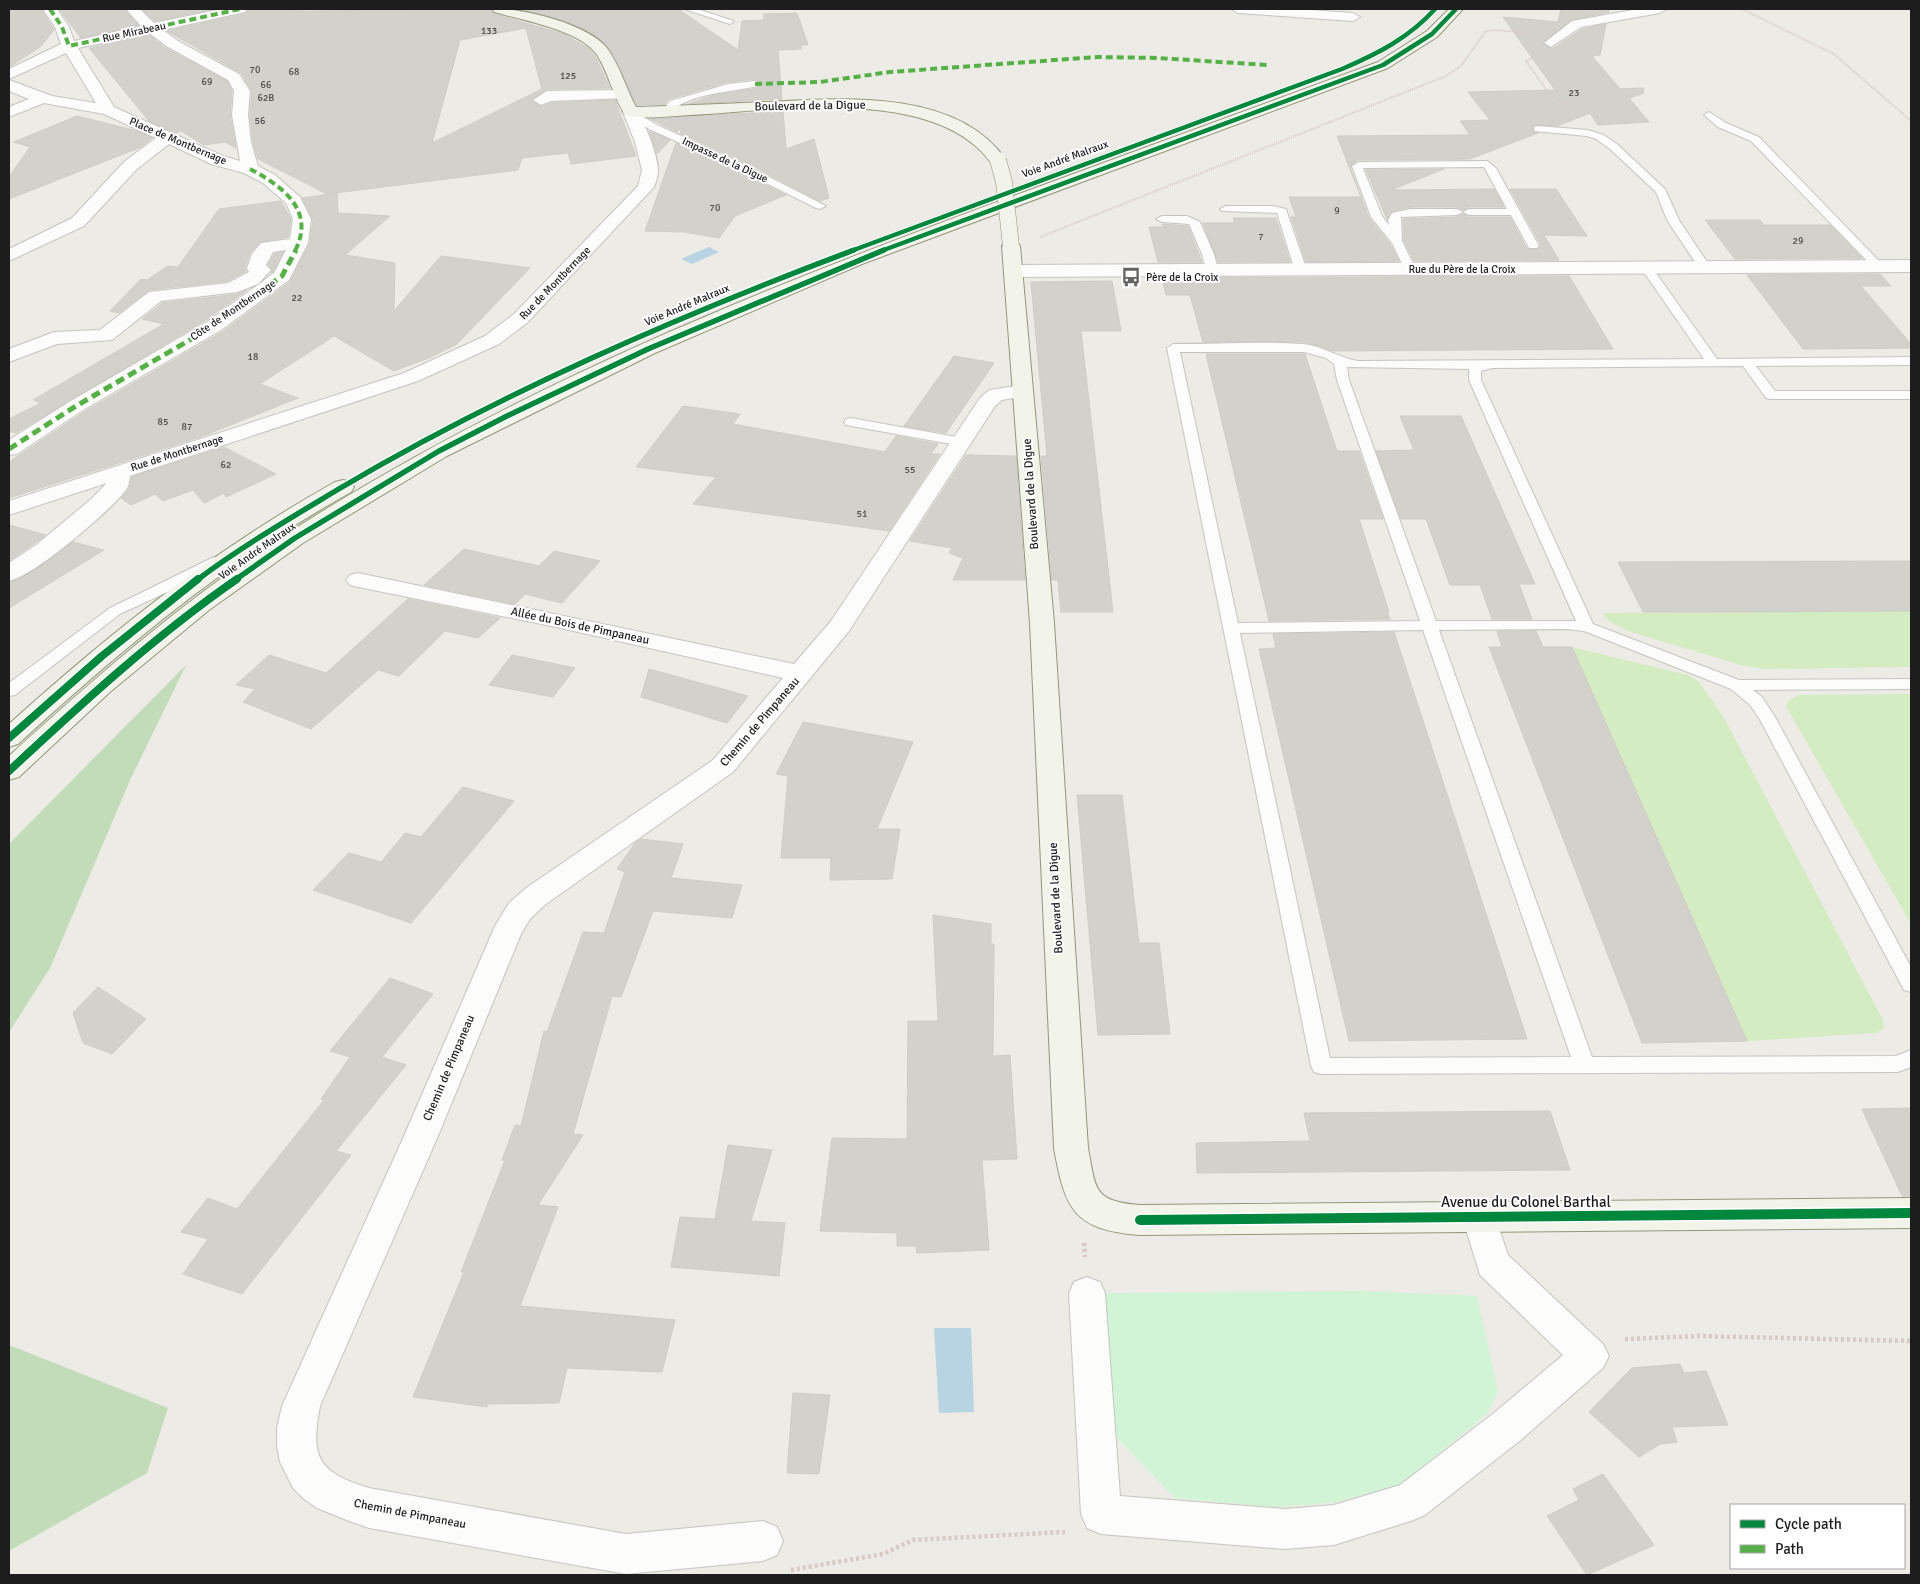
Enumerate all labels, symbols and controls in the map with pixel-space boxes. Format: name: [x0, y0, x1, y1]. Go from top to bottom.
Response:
street label: Rue Mirabeau: [101, 19, 167, 45]
house number: 133: [481, 25, 497, 37]
house number: 70: [250, 64, 260, 76]
house number: 68: [289, 66, 299, 78]
house number: 125: [560, 70, 576, 82]
house number: 69: [202, 76, 212, 88]
house number: 66: [261, 79, 271, 91]
house number: 23: [1569, 87, 1579, 99]
house number: 62B: [258, 92, 274, 104]
street label: Boulevard de la Digue: [754, 98, 866, 114]
street label: Place de Montbernage: [127, 115, 229, 167]
house number: 56: [255, 115, 265, 127]
street label: Impasse de la Digue: [680, 134, 770, 186]
street label: Voie André Malraux: [1020, 137, 1110, 181]
house number: 70: [710, 202, 720, 214]
house number: 9: [1334, 205, 1340, 217]
house number: 7: [1258, 231, 1264, 243]
house number: 29: [1793, 235, 1803, 247]
street label: Rue de Montbernage: [517, 244, 593, 322]
street label: Rue du Père de la Croix: [1409, 263, 1515, 276]
bus stop icon: Père de la Croix: [1120, 266, 1142, 288]
place label: Père de la Croix: [1146, 271, 1218, 284]
street label: Côte de Montbernage: [188, 277, 278, 343]
street label: Voie André Malraux: [643, 281, 731, 329]
house number: 22: [292, 292, 302, 304]
house number: 18: [248, 351, 258, 363]
house number: 85: [158, 416, 168, 428]
house number: 87: [182, 421, 192, 433]
street label: Rue de Montbernage: [129, 432, 225, 474]
street label: Boulevard de la Digue: [1020, 438, 1042, 550]
house number: 62: [221, 459, 231, 471]
house number: 55: [905, 464, 915, 476]
house number: 51: [857, 508, 867, 520]
street label: Voie André Malraux: [216, 520, 298, 582]
street label: Allée du Bois de Pimpaneau: [509, 604, 651, 648]
street label: Chemin de Pimpaneau: [717, 674, 803, 770]
street label: Boulevard de la Digue: [1046, 842, 1066, 954]
street label: Chemin de Pimpaneau: [420, 1013, 478, 1123]
street label: Avenue du Colonel Barthal: [1441, 1193, 1611, 1211]
street label: Chemin de Pimpaneau: [353, 1496, 467, 1532]
legend: [1730, 1504, 1905, 1569]
text: Cycle path: [1775, 1515, 1842, 1533]
text: Path: [1775, 1540, 1804, 1558]

